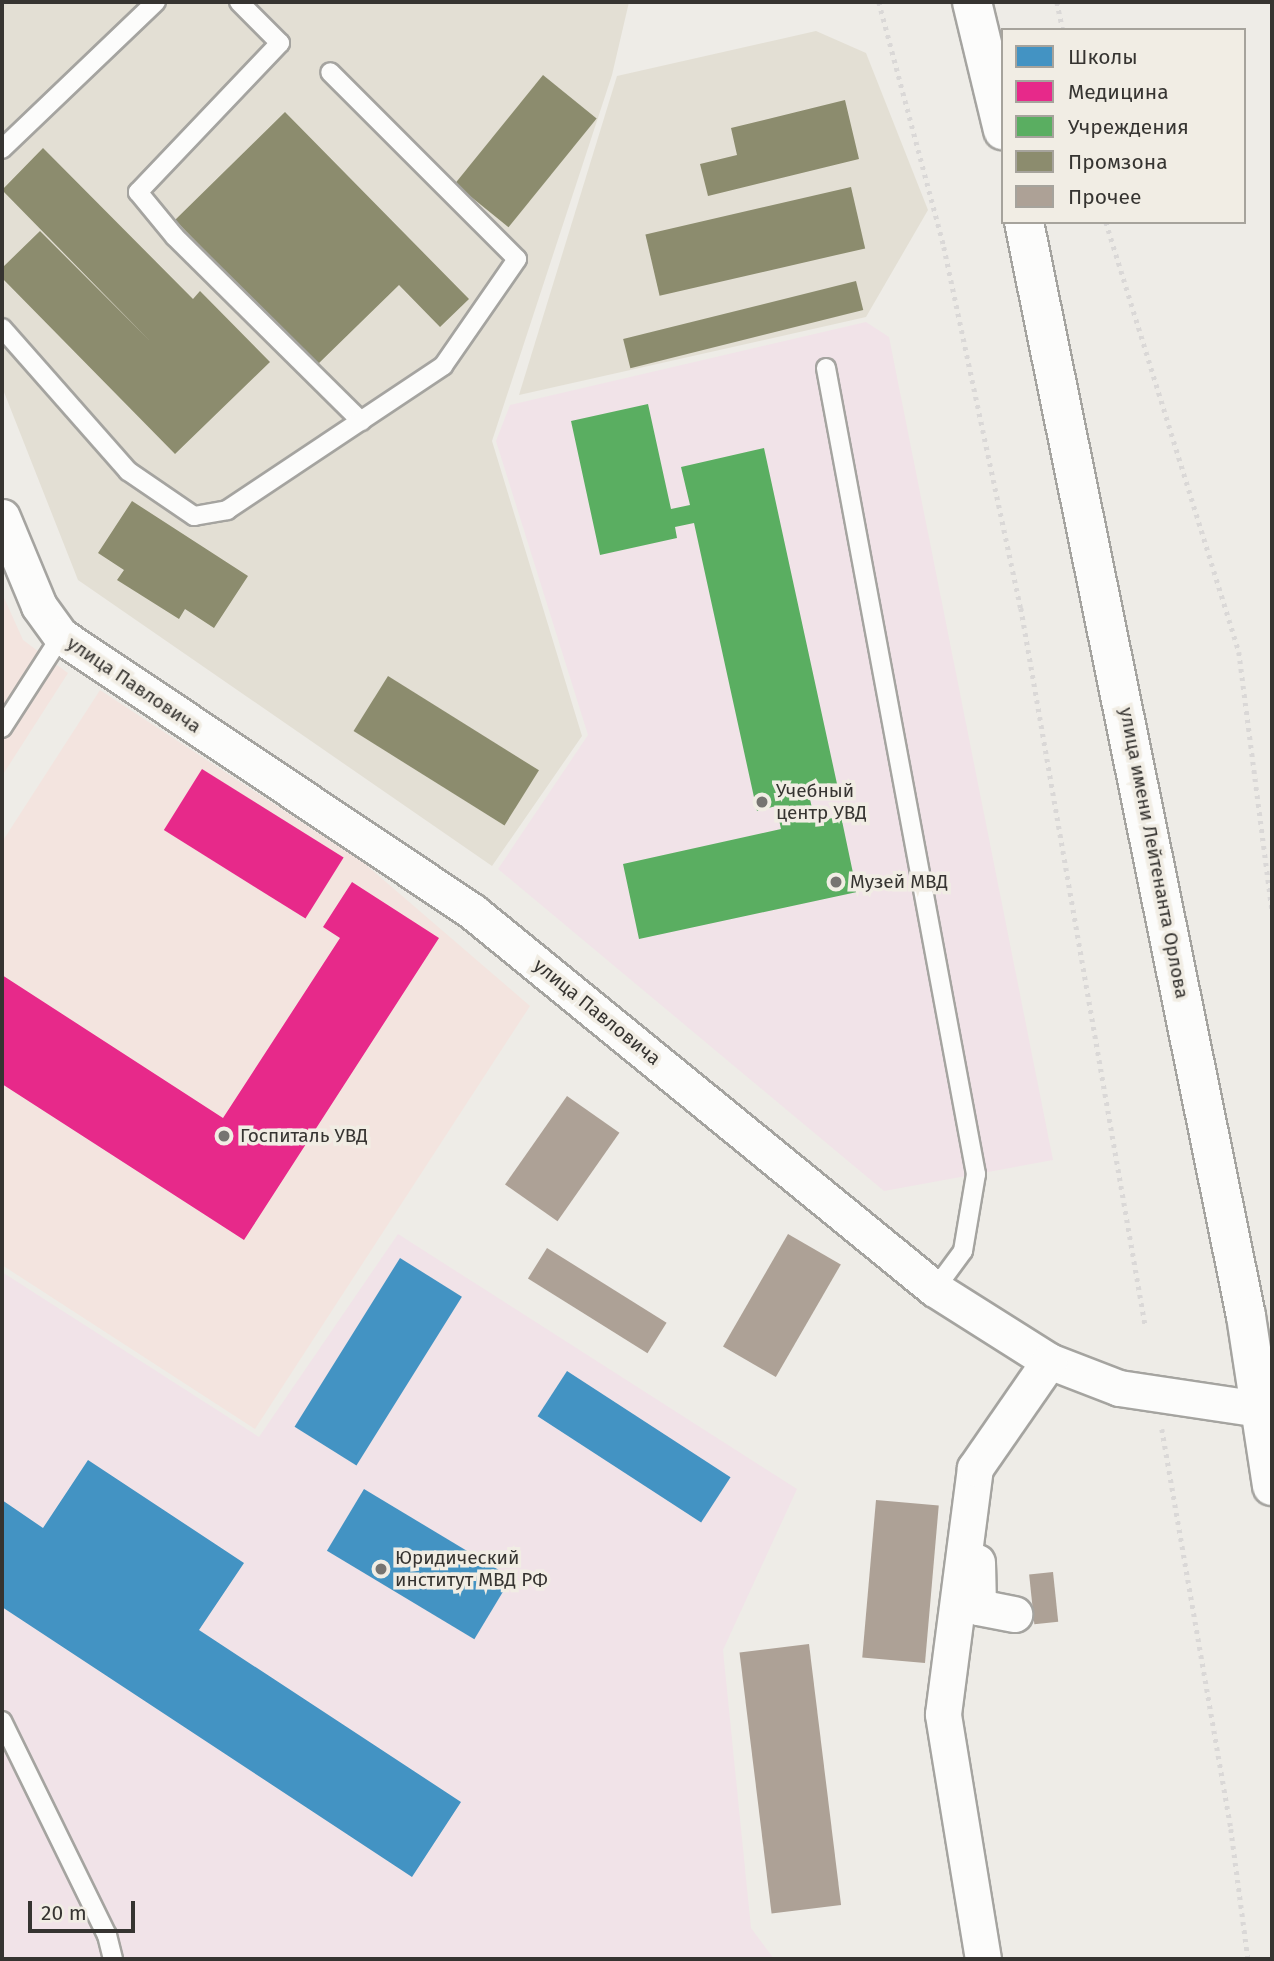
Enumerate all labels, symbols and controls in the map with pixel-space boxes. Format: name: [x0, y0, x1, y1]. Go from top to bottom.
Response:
legend: [1001, 28, 1246, 224]
text: Школы: [1068, 44, 1138, 70]
text: Медицина: [1068, 79, 1169, 105]
text: Учреждения: [1068, 114, 1189, 140]
text: Промзона: [1068, 149, 1168, 175]
text: Прочее: [1068, 184, 1141, 210]
street label: улица Павловича: [63, 632, 205, 738]
street label: улица имени Лейтенанта Орлова: [1115, 705, 1193, 1001]
place label: Учебный центр УВД: [776, 780, 867, 824]
marker: Учебный центр УВД: [754, 794, 770, 810]
place label: Музей МВД: [850, 871, 948, 893]
marker: Музей МВД: [828, 874, 844, 890]
street label: улица Павловича: [529, 954, 665, 1070]
place label: Госпиталь УВД: [240, 1125, 368, 1147]
marker: Госпиталь УВД: [214, 1126, 234, 1146]
place label: Юридический институт МВД РФ: [395, 1547, 548, 1591]
marker: Юридический институт МВД РФ: [373, 1561, 389, 1577]
scale bar: [32, 1888, 138, 1932]
text: 20 m: [41, 1900, 87, 1926]

